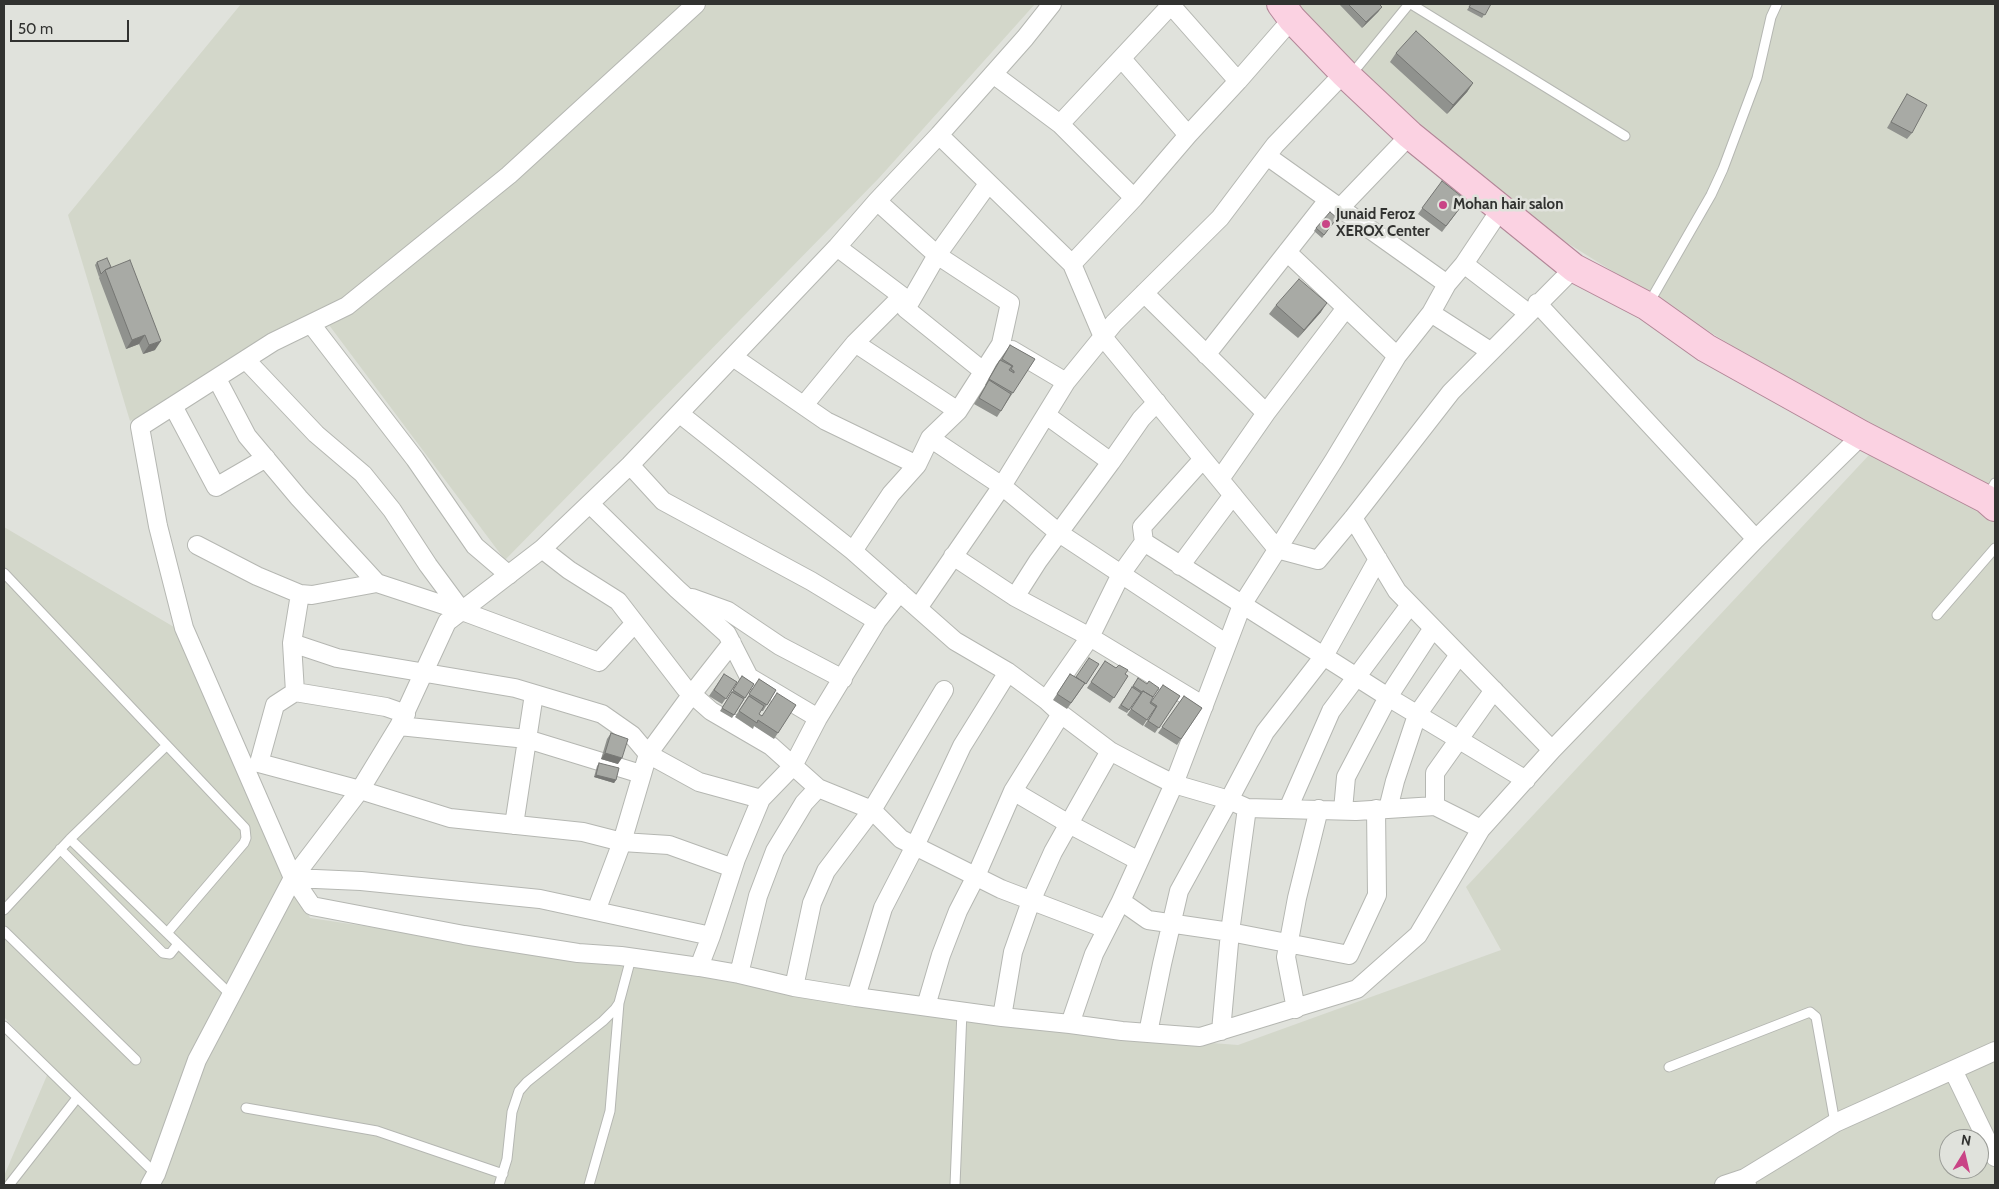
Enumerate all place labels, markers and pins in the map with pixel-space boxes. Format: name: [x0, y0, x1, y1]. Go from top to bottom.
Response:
place label: Mohan hair salon: [1453, 196, 1563, 214]
marker: Mohan hair salon: [1437, 199, 1449, 211]
place label: Junaid Feroz XEROX Center: [1336, 206, 1430, 241]
marker: Junaid Feroz XEROX Center: [1320, 218, 1332, 230]

